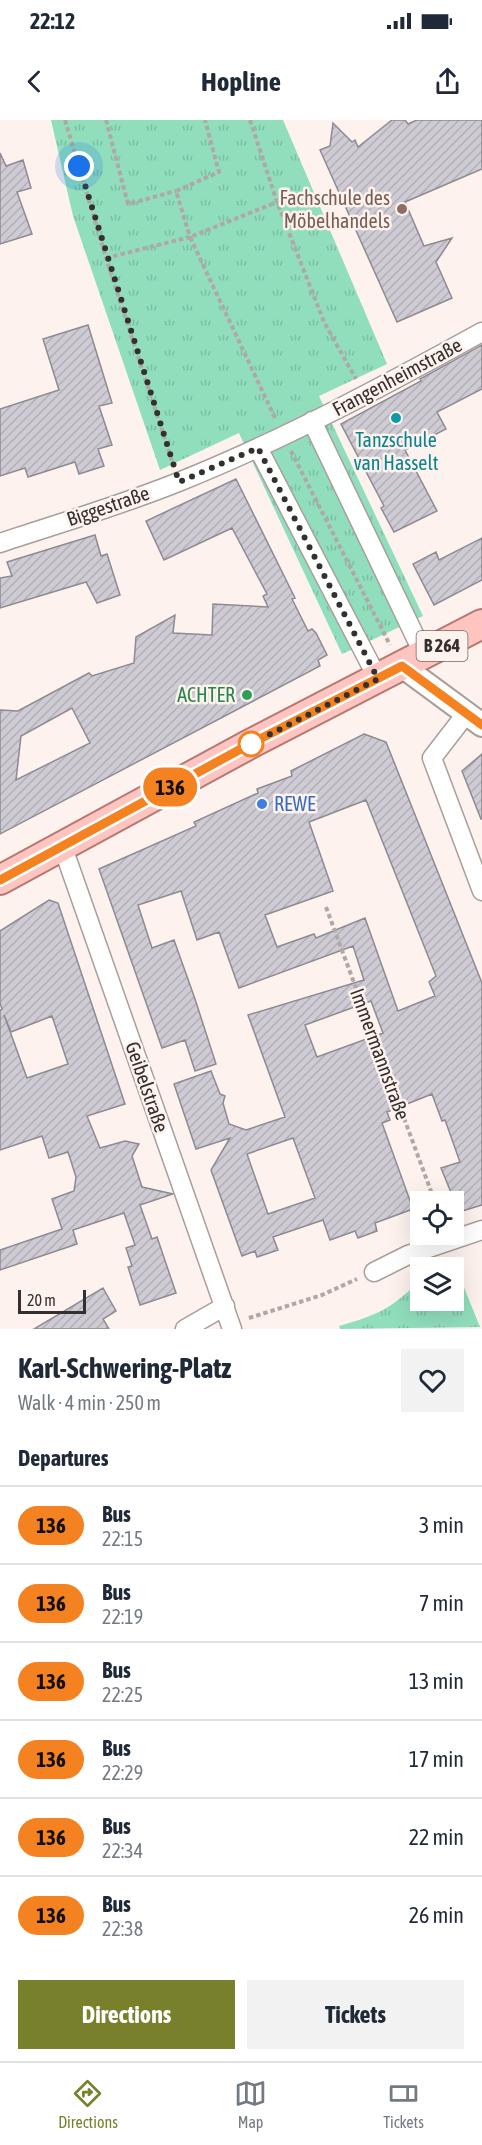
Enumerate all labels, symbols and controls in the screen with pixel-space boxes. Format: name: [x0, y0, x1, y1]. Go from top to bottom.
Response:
text: 22:12: [30, 8, 75, 34]
icon: back: [18, 65, 51, 98]
icon: share: [431, 65, 464, 98]
text: Hopline: [201, 66, 281, 97]
your location: [64, 151, 94, 181]
place label: Fachschule des Möbelhandels: [280, 186, 390, 232]
marker: Fachschule des Möbelhandels: [395, 202, 409, 216]
street label: Frangenheimstraße: [328, 333, 465, 420]
marker: Tanzschule van Hasselt: [389, 411, 403, 425]
place label: Tanzschule van Hasselt: [354, 428, 439, 474]
street label: Biggestraße: [64, 481, 152, 530]
road number: B 264: [416, 631, 468, 661]
place label: ACHTER: [177, 683, 235, 706]
marker: ACHTER: [240, 688, 254, 702]
unlabelled marker: [238, 731, 264, 757]
line badge: 136: [136, 768, 204, 806]
text: 136: [155, 775, 185, 799]
place label: REWE: [274, 792, 316, 815]
marker: REWE: [255, 797, 269, 811]
street label: Immermannstraße: [346, 985, 415, 1123]
street label: Geibelstraße: [121, 1039, 174, 1135]
map controls: [410, 1191, 464, 1311]
button: locate: [410, 1191, 464, 1245]
button: layers: [410, 1257, 464, 1311]
scale bar: [18, 1287, 86, 1314]
text: 20 m: [27, 1291, 56, 1309]
button: heart: [401, 1349, 464, 1412]
text: Karl-Schwering-Platz: [18, 1352, 231, 1384]
text: Walk · 4 min · 250 m: [18, 1391, 161, 1414]
text: Departures: [18, 1445, 108, 1471]
text: Bus: [102, 1501, 131, 1527]
text: 3 min: [419, 1512, 464, 1538]
text: 136: [36, 1513, 66, 1537]
text: 22:15: [102, 1527, 143, 1550]
text: Bus: [102, 1579, 131, 1605]
text: 7 min: [419, 1590, 464, 1616]
text: 136: [36, 1591, 66, 1615]
text: 22:19: [102, 1605, 143, 1628]
text: Bus: [102, 1657, 131, 1683]
text: 13 min: [409, 1668, 464, 1694]
text: 136: [36, 1669, 66, 1693]
text: 22:25: [102, 1683, 143, 1706]
text: Bus: [102, 1735, 131, 1761]
text: 17 min: [409, 1746, 464, 1772]
text: 136: [36, 1747, 66, 1771]
text: 22:29: [102, 1761, 143, 1784]
text: Bus: [102, 1813, 131, 1839]
text: 22 min: [409, 1824, 464, 1850]
text: 136: [36, 1825, 66, 1849]
text: 22:34: [102, 1839, 143, 1862]
text: Bus: [102, 1891, 131, 1917]
text: 26 min: [409, 1902, 464, 1928]
text: 136: [36, 1903, 66, 1927]
text: 22:38: [102, 1917, 143, 1940]
button: Directions: [18, 1980, 235, 2049]
button: Tickets: [247, 1980, 464, 2049]
tab: Directions: [58, 2077, 118, 2131]
tab: Map: [234, 2077, 267, 2131]
tab: Tickets: [383, 2077, 424, 2131]

